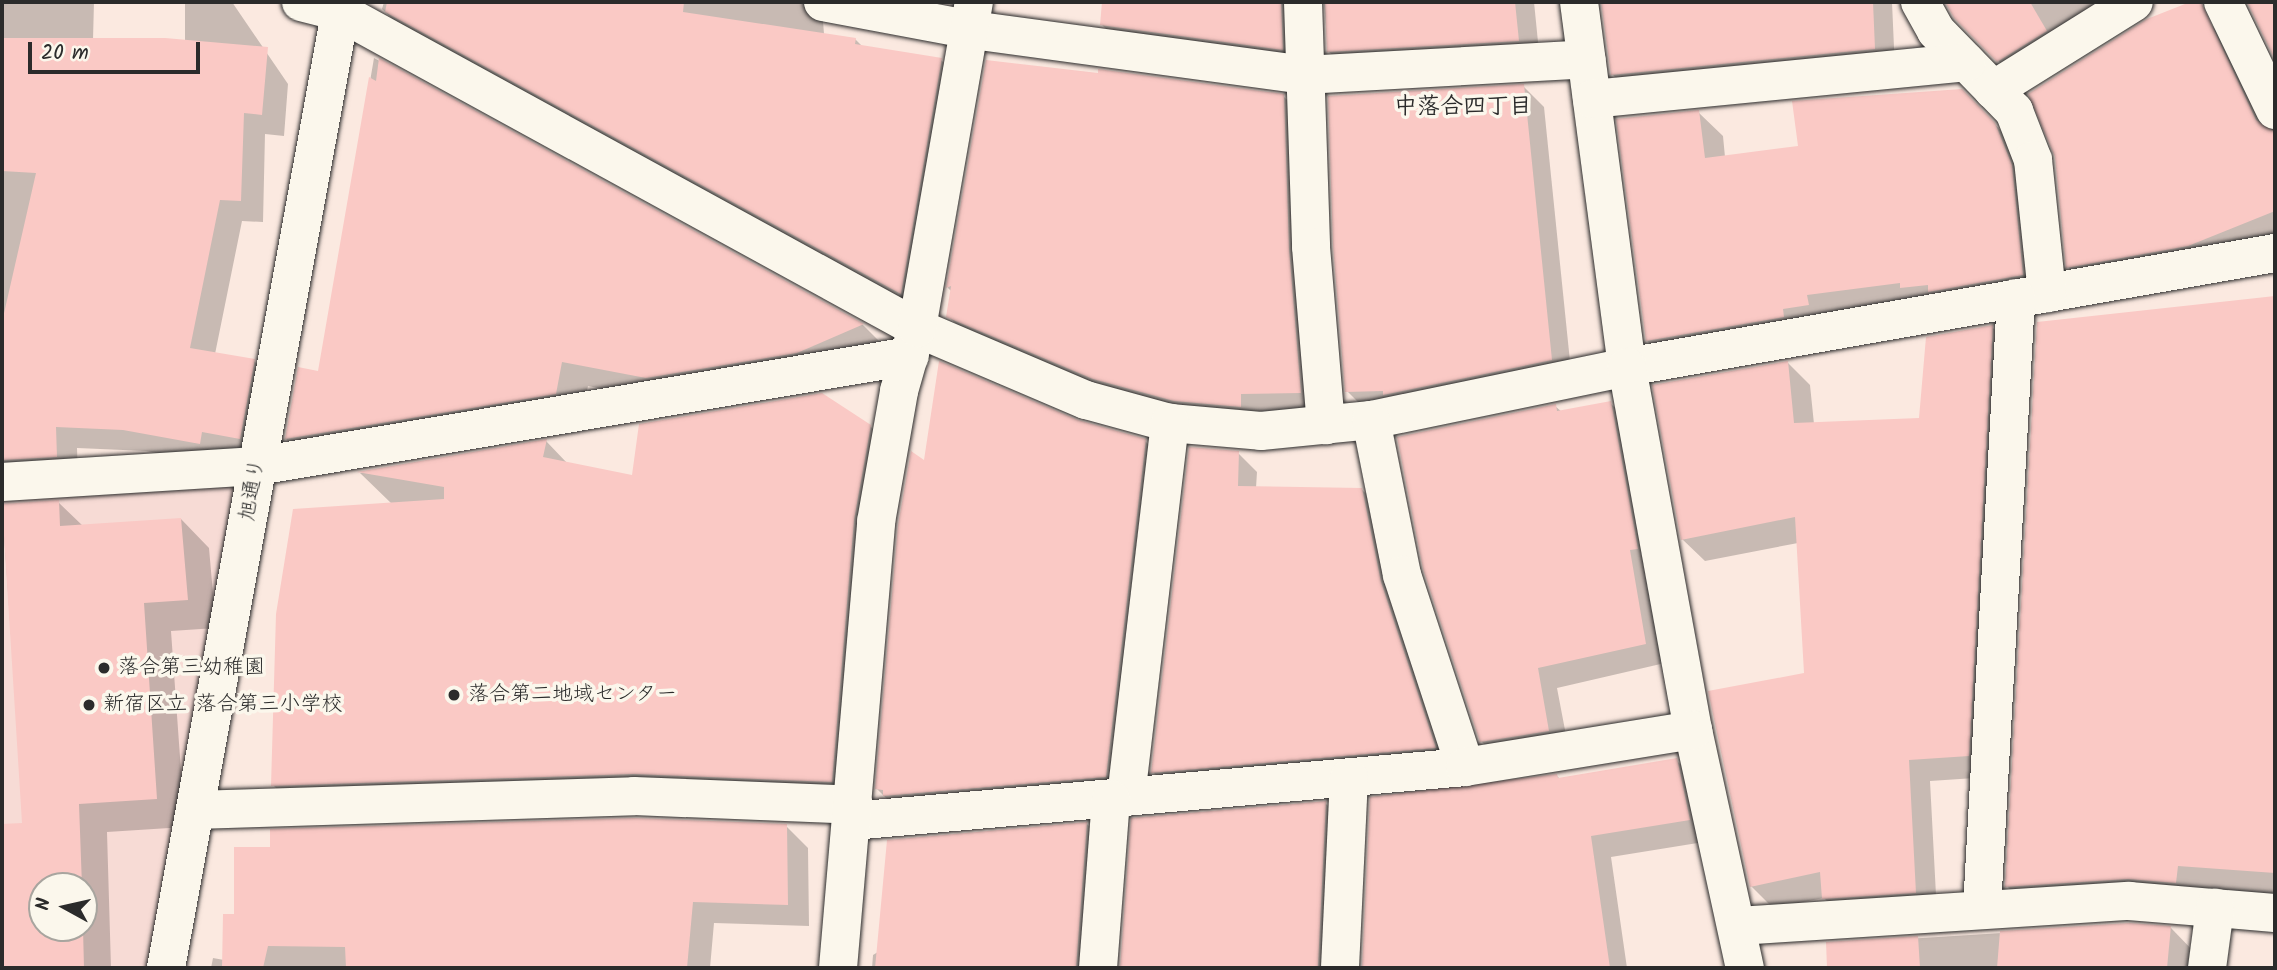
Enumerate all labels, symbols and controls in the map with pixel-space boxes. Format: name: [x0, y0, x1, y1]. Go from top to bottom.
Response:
scale bar: [32, 28, 203, 72]
text: 20 m: [41, 37, 89, 70]
district label: 中落合四丁目: [1394, 93, 1532, 121]
street label: 旭通り: [235, 457, 271, 523]
place label: 落合第三幼稚園: [118, 655, 265, 681]
marker: 落合第三幼稚園: [96, 660, 112, 676]
place label: 落合第二地域センター: [468, 682, 678, 708]
marker: 落合第二地域センター: [446, 687, 462, 703]
place label: 新宿区立 落合第三小学校: [103, 692, 342, 718]
marker: 新宿区立 落合第三小学校: [81, 697, 97, 713]
north arrow: [28, 872, 98, 942]
text: N: [28, 896, 60, 912]

